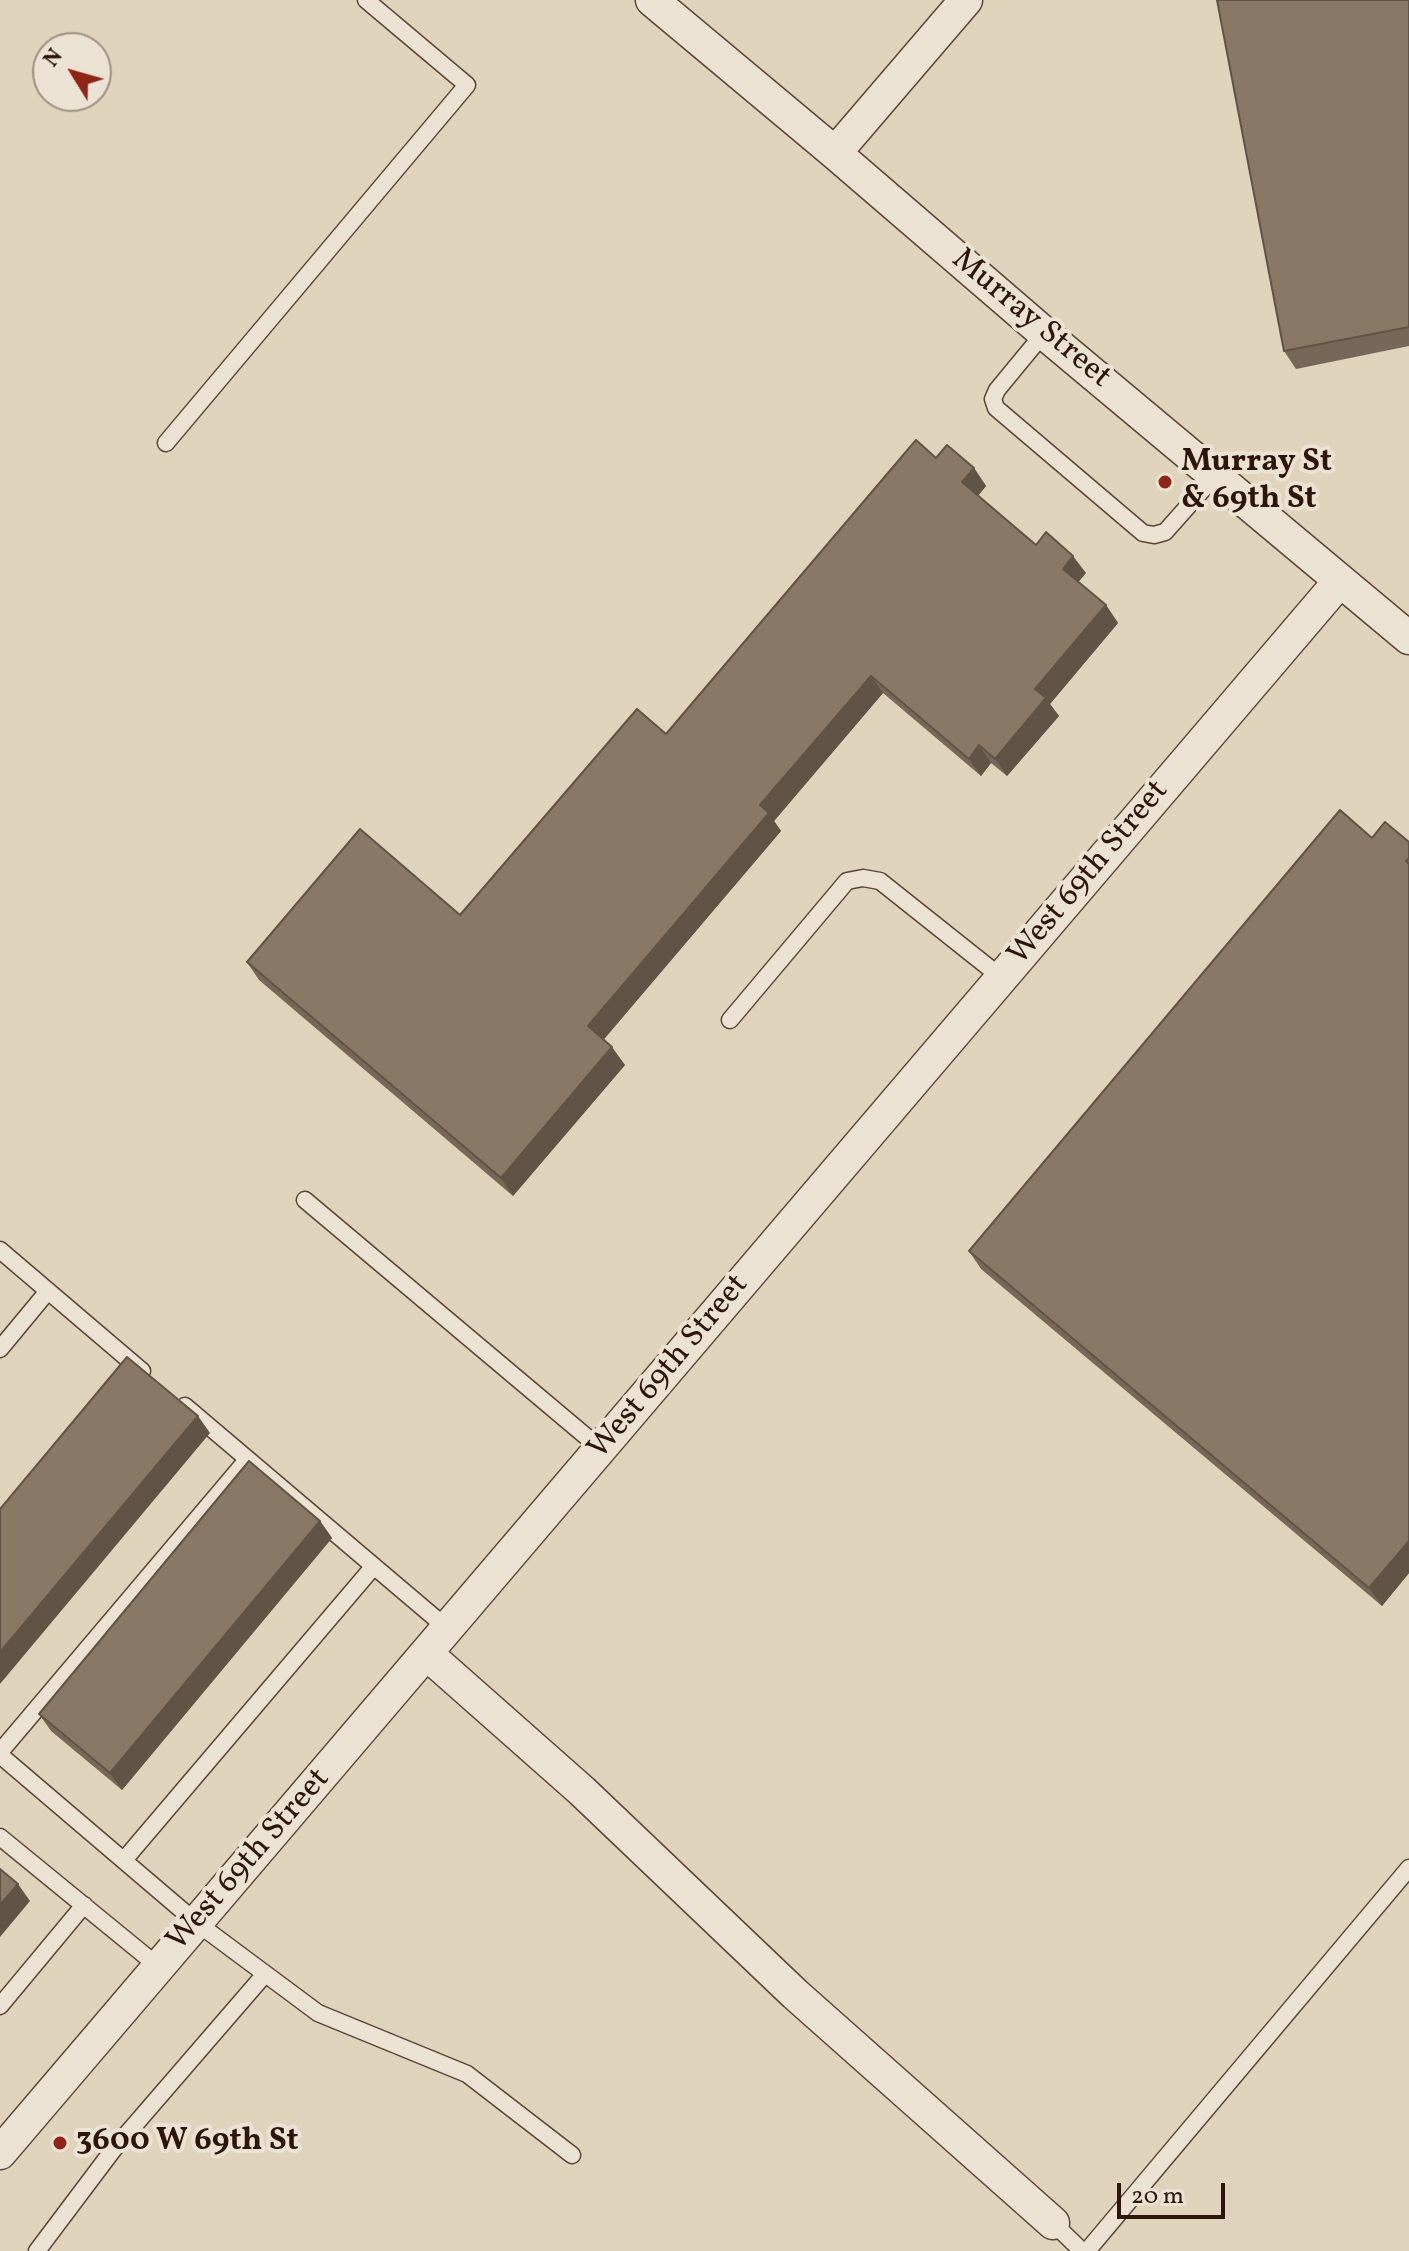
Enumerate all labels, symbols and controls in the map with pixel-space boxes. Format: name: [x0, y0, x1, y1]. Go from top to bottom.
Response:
north arrow: [32, 32, 112, 112]
text: N: [37, 43, 71, 74]
street label: Murray Street: [942, 242, 1118, 398]
place label: Murray St & 69th St: [1181, 445, 1332, 520]
marker: Murray St & 69th St: [1156, 473, 1174, 491]
street label: West 69th Street: [1002, 774, 1178, 974]
street label: West 69th Street: [582, 1268, 758, 1468]
street label: West 69th Street: [160, 1762, 340, 1960]
place label: 3600 W 69th St: [76, 2124, 299, 2162]
marker: 3600 W 69th St: [51, 2134, 69, 2152]
scale bar: [1121, 2167, 1229, 2217]
text: 20 m: [1131, 2180, 1184, 2214]

